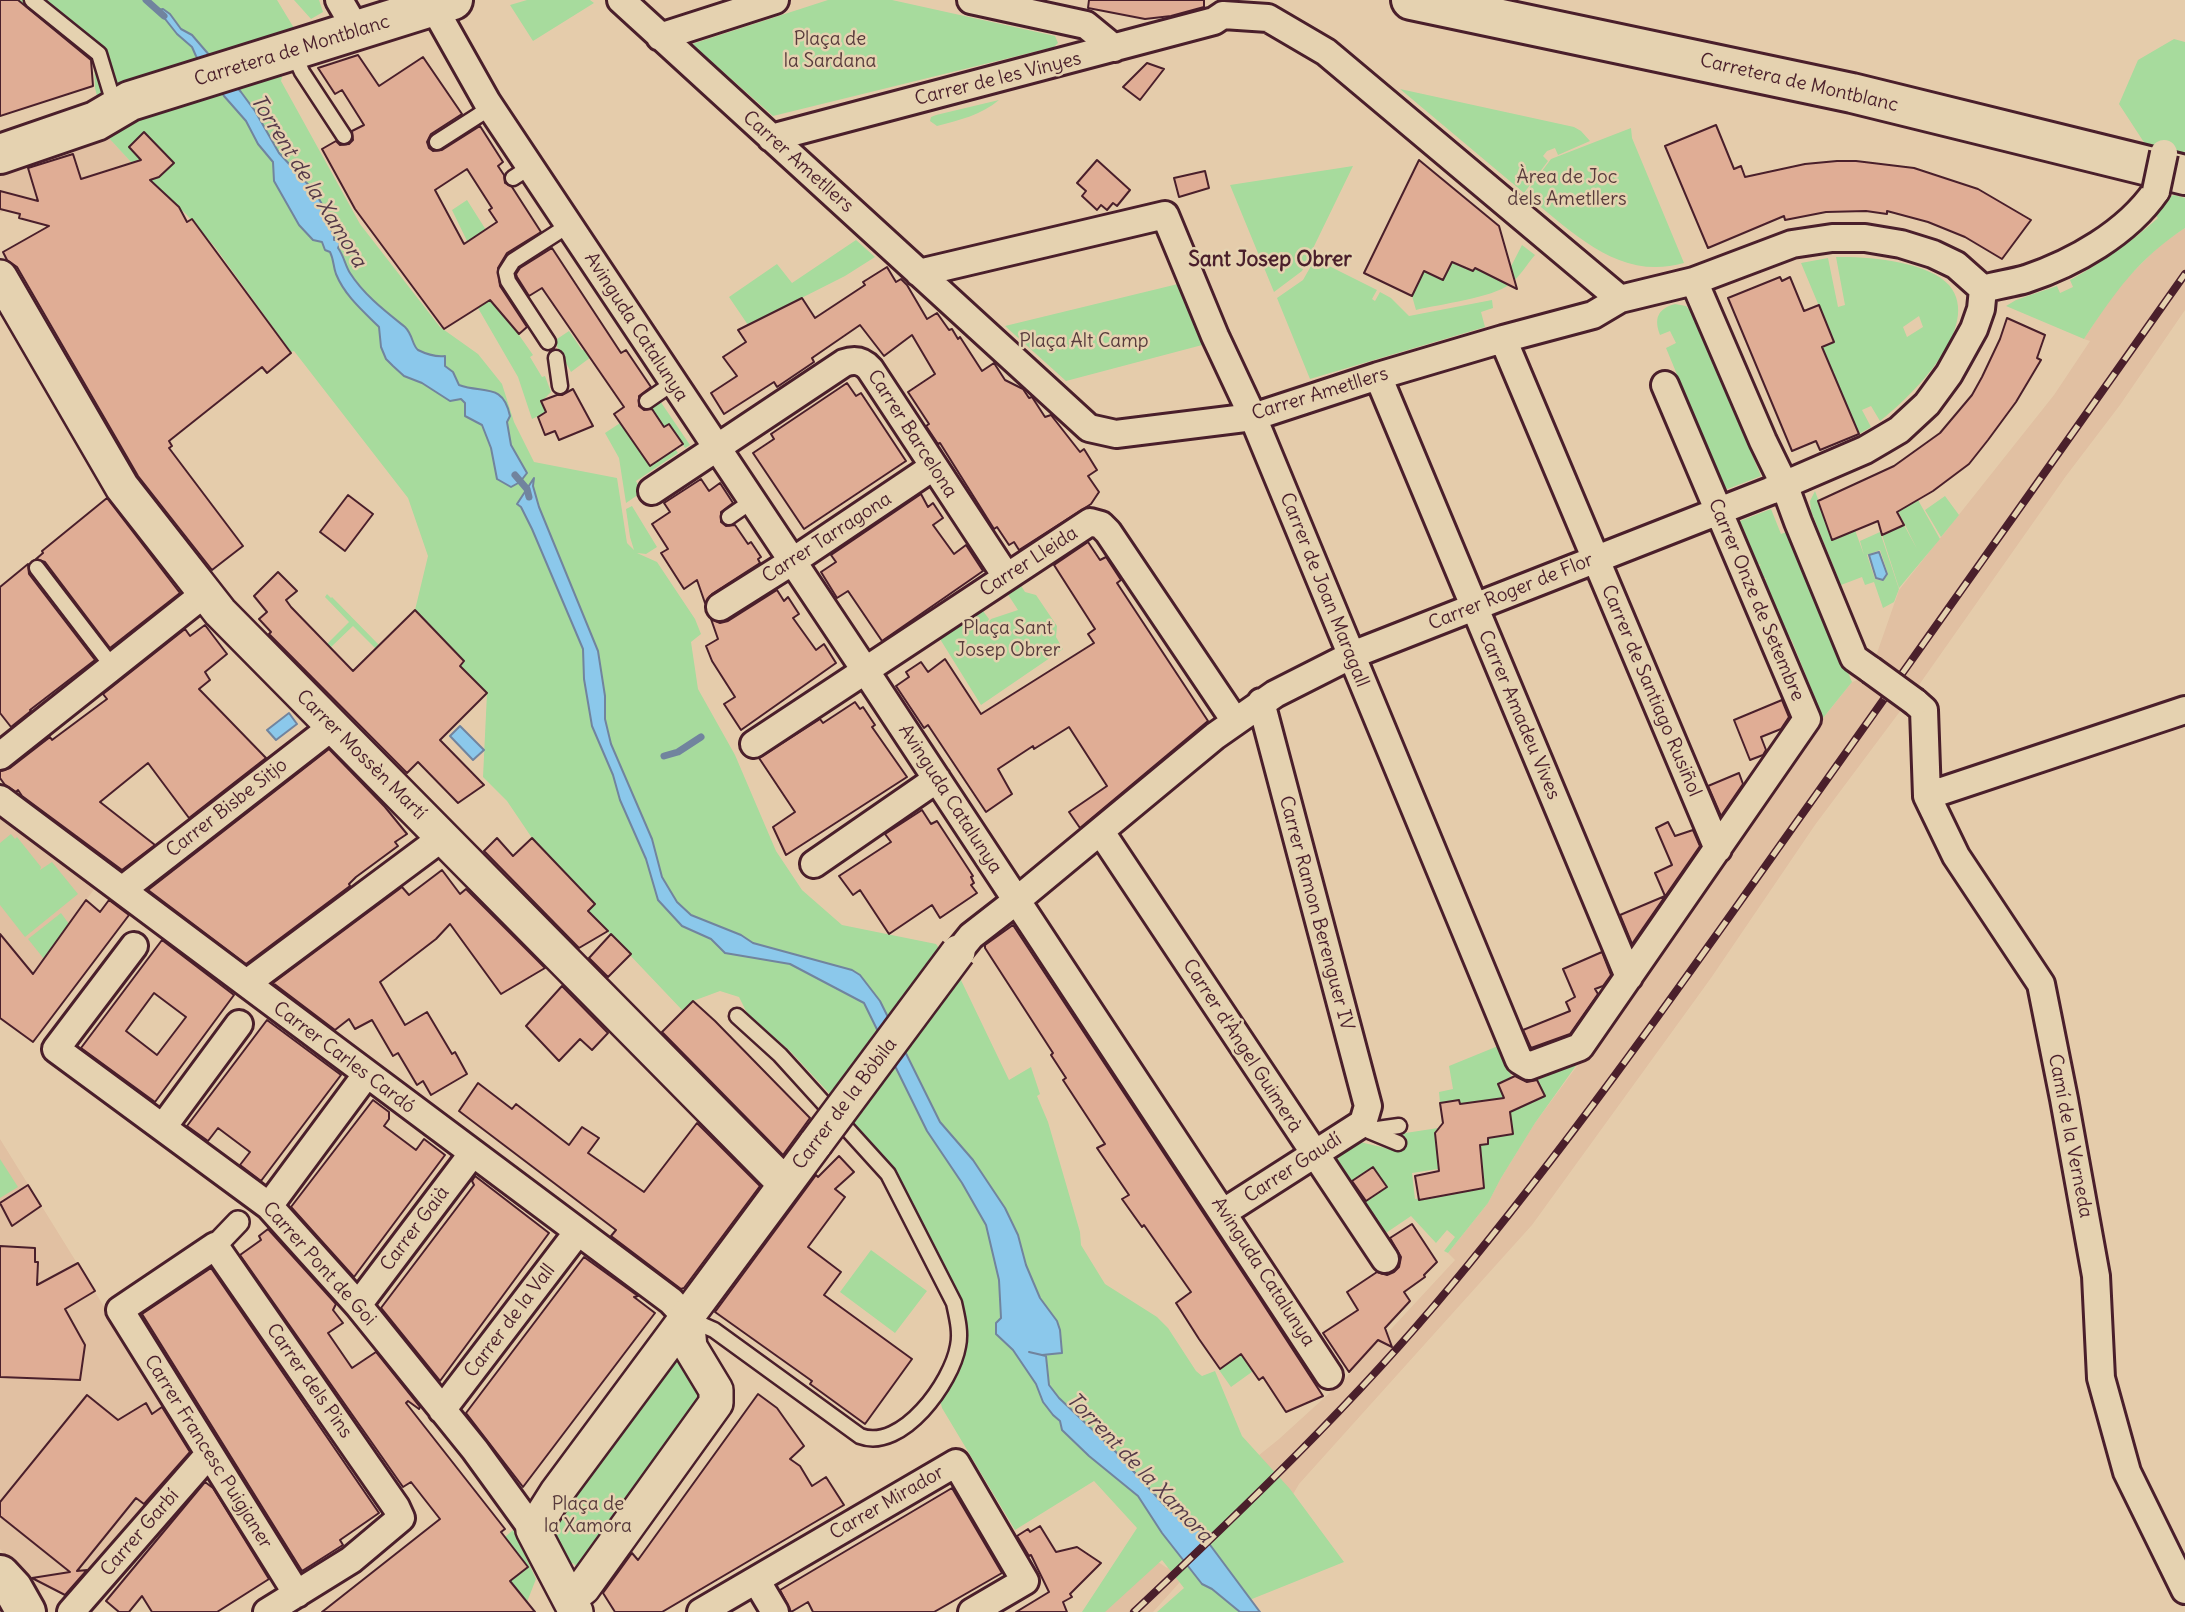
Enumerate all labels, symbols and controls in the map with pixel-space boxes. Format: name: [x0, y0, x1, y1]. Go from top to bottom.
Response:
street label: Carretera de Montblanc: [192, 10, 392, 92]
park label: Plaça de la Sardana: [784, 29, 876, 73]
street label: Carrer de les Vinyes: [912, 47, 1084, 111]
street label: Carretera de Montblanc: [1698, 49, 1900, 117]
water label: Torrent de la Xamora: [245, 90, 371, 272]
street label: Carrer Ametllers: [738, 106, 858, 218]
park label: Àrea de Joc dels Ametllers: [1507, 167, 1627, 211]
district label: Sant Josep Obrer: [1188, 247, 1352, 273]
street label: Avinguda Catalunya: [579, 248, 693, 406]
park label: Plaça Alt Camp: [1019, 331, 1149, 353]
street label: Carrer Ametllers: [1249, 362, 1391, 426]
street label: Carrer Barcelona: [862, 366, 962, 502]
street label: Carrer Tarragona: [758, 488, 896, 588]
street label: Carrer de Joan Maragall: [1275, 490, 1373, 690]
street label: Carrer Onze de Setembre: [1703, 495, 1809, 705]
street label: Carrer Lleida: [976, 522, 1082, 602]
street label: Carrer Roger de Flor: [1425, 549, 1597, 635]
street label: Carrer de Santiago Rusiñol: [1596, 582, 1706, 800]
park label: Plaça Sant Josep Obrer: [956, 618, 1060, 662]
street label: Carrer Amadeu Vives: [1473, 627, 1565, 803]
street label: Carrer Mossèn Martí: [291, 685, 431, 825]
street label: Avinguda Catalunya: [893, 720, 1007, 878]
street label: Carrer Bisbe Sitjo: [162, 754, 292, 862]
street label: Carrer Ramon Berenguer IV: [1274, 793, 1358, 1033]
street label: Carrer d'Àngel Guimerà: [1177, 955, 1307, 1137]
street label: Carrer Carles Cardó: [269, 997, 419, 1119]
street label: Carrer de la Bòbila: [788, 1034, 902, 1174]
street label: Camí de la Verneda: [2043, 1052, 2097, 1220]
street label: Carrer Gaudí: [1240, 1128, 1346, 1208]
street label: Carrer Gaià: [376, 1182, 454, 1276]
street label: Avinguda Catalunya: [1206, 1193, 1320, 1351]
street label: Carrer Pont de Goi: [257, 1197, 381, 1331]
street label: Carrer de la Vall: [460, 1260, 560, 1382]
street label: Carrer dels Pins: [261, 1319, 357, 1443]
street label: Carrer Francesc Puigjaner: [139, 1351, 277, 1553]
water label: Torrent de la Xamora: [1061, 1388, 1217, 1548]
street label: Carrer Mirador: [826, 1461, 948, 1545]
street label: Carrer Garbí: [96, 1485, 184, 1581]
park label: Plaça de la Xamora: [544, 1494, 632, 1538]

